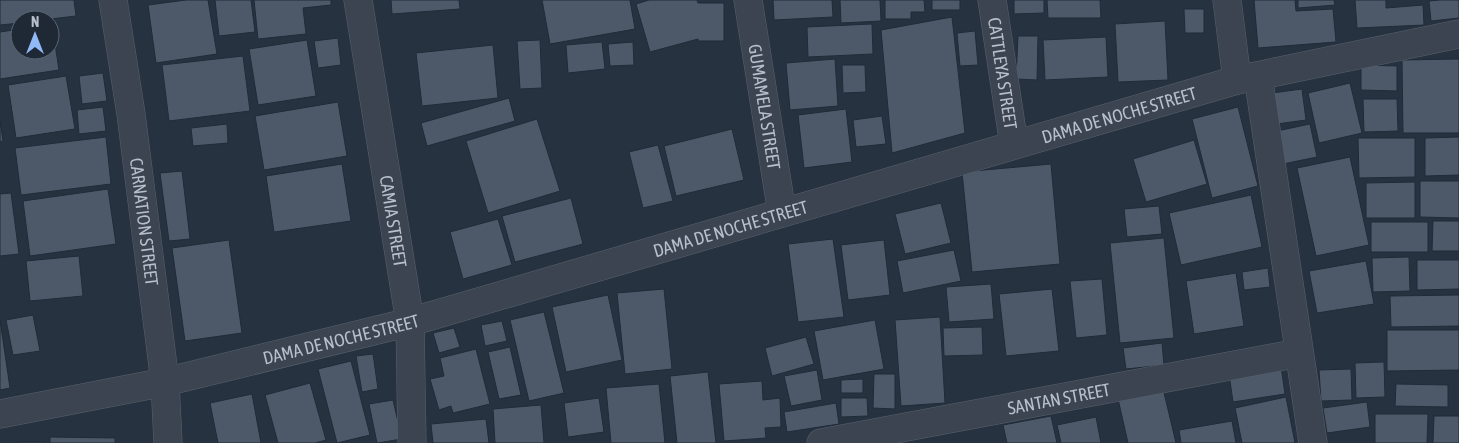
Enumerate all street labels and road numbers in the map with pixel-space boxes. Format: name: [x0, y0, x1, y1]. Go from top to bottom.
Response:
street label: CATTLEYA STREET: [984, 16, 1022, 131]
street label: GUMAMELA STREET: [745, 42, 785, 171]
street label: DAMA DE NOCHE STREET: [1039, 82, 1199, 147]
street label: CARNATION STREET: [126, 157, 163, 287]
street label: CAMIA STREET: [376, 174, 411, 269]
street label: DAMA DE NOCHE STREET: [650, 196, 810, 261]
street label: DAMA DE NOCHE STREET: [260, 309, 421, 368]
street label: SANTAN STREET: [1006, 378, 1112, 418]

